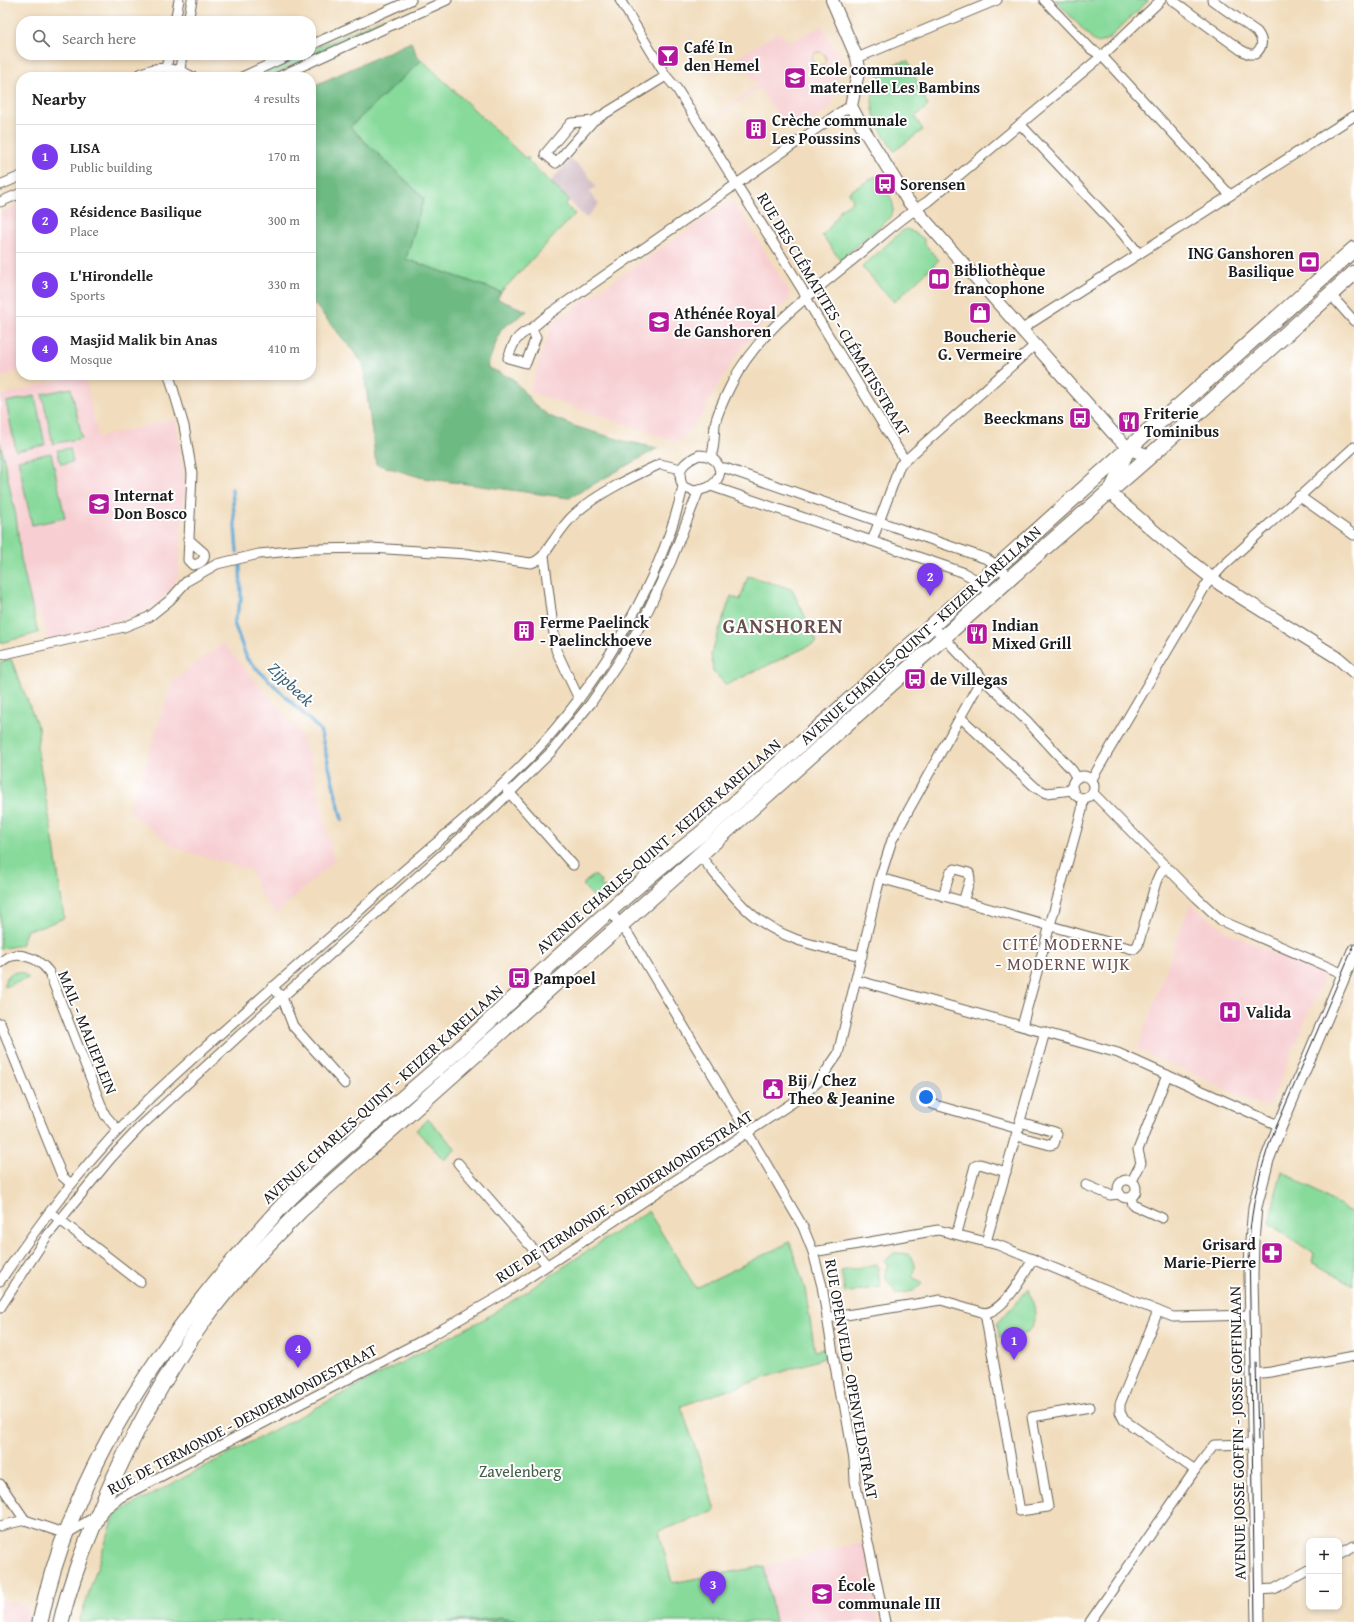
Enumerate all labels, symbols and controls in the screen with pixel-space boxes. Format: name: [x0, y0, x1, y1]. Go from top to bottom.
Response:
search box: [16, 16, 316, 60]
icon: search: [30, 27, 52, 49]
text: Search here: [62, 28, 136, 49]
place label: Café In den Hemel: [684, 35, 760, 77]
bar icon: Café In den Hemel: [655, 43, 681, 69]
place label: Ecole communale maternelle Les Bambins: [810, 57, 980, 99]
school or university icon: Ecole communale maternelle Les Bambins: [782, 65, 808, 91]
text: Nearby: [32, 86, 86, 111]
text: 4 results: [254, 89, 300, 108]
place label: Crèche communale Les Poussins: [772, 108, 907, 150]
building icon: Crèche communale Les Poussins: [743, 116, 769, 142]
text: LISA: [70, 137, 100, 158]
text: 1: [42, 147, 48, 166]
text: 170 m: [268, 147, 300, 166]
text: Public building: [70, 158, 152, 177]
bus stop icon: Sorensen: [872, 171, 898, 197]
place label: Sorensen: [900, 172, 966, 196]
street label: RUE DES CLÉMATITES - CLÉMATISSTRAAT: [752, 188, 916, 440]
text: Résidence Basilique: [70, 201, 202, 222]
text: 2: [42, 211, 48, 230]
text: 300 m: [268, 211, 300, 230]
text: Place: [70, 222, 99, 241]
place label: ING Ganshoren Basilique: [1188, 241, 1295, 283]
bank icon: ING Ganshoren Basilique: [1296, 249, 1322, 275]
place label: Bibliothèque francophone: [954, 258, 1046, 300]
text: L'Hirondelle: [70, 265, 153, 286]
library icon: Bibliothèque francophone: [926, 266, 952, 292]
text: 3: [42, 275, 48, 294]
text: 330 m: [268, 275, 300, 294]
text: Sports: [70, 286, 105, 305]
shop icon: Boucherie G. Vermeire: [967, 300, 993, 326]
place label: Athénée Royal de Ganshoren: [674, 301, 776, 343]
school or university icon: Athénée Royal de Ganshoren: [646, 309, 672, 335]
place label: Boucherie G. Vermeire: [938, 324, 1022, 366]
text: Masjid Malik bin Anas: [70, 329, 217, 350]
text: 4: [42, 339, 48, 358]
text: 410 m: [268, 339, 300, 358]
text: Mosque: [70, 350, 112, 369]
place label: Friterie Tominibus: [1144, 401, 1219, 443]
bus stop icon: Beeckmans: [1067, 405, 1093, 431]
place label: Beeckmans: [984, 406, 1064, 430]
restaurant icon: Friterie Tominibus: [1116, 409, 1142, 435]
place label: Internat Don Bosco: [114, 483, 188, 525]
school or university icon: Internat Don Bosco: [86, 491, 112, 517]
street label: AVENUE CHARLES-QUINT - KEIZER KARELLAAN: [794, 519, 1047, 750]
pin: 2: [917, 563, 943, 596]
place label: Ferme Paelinck - Paelinckhoeve: [540, 610, 652, 652]
district label: GANSHOREN: [723, 611, 843, 640]
place label: Indian Mixed Grill: [992, 613, 1071, 655]
building icon: Ferme Paelinck - Paelinckhoeve: [511, 618, 537, 644]
restaurant icon: Indian Mixed Grill: [964, 621, 990, 647]
water label: Zijpbeek: [263, 656, 320, 712]
bus stop icon: de Villegas: [902, 666, 928, 692]
place label: de Villegas: [930, 667, 1008, 691]
street label: AVENUE CHARLES-QUINT - KEIZER KARELLAAN: [530, 732, 786, 959]
district label: CITÉ MODERNE - MODERNE WIJK: [995, 931, 1131, 976]
bus stop icon: Pampoel: [506, 965, 532, 991]
street label: MAIL - MALIEPLEIN: [52, 966, 124, 1098]
place label: Pampoel: [534, 966, 596, 990]
street label: AVENUE CHARLES-QUINT - KEIZER KARELLAAN: [256, 978, 509, 1209]
hospital icon: Valida: [1217, 999, 1243, 1025]
place label: Valida: [1246, 1000, 1292, 1024]
place label: Bij / Chez Theo & Jeanine: [788, 1068, 895, 1110]
public building icon: Bij / Chez Theo & Jeanine: [760, 1076, 786, 1102]
your location: [916, 1087, 936, 1107]
street label: RUE DE TERMONDE - DENDERMONDESTRAAT: [491, 1104, 757, 1288]
place label: Grisard Marie-Pierre: [1164, 1232, 1257, 1274]
pharmacy icon: Grisard Marie-Pierre: [1259, 1240, 1285, 1266]
street label: RUE OPENVELD - OPENVELDSTRAAT: [819, 1257, 885, 1501]
street label: AVENUE JOSSE GOFFIN - JOSSE GOFFINLAAN: [1222, 1285, 1252, 1580]
pin: 1: [1001, 1327, 1027, 1360]
pin: 4: [285, 1335, 311, 1368]
street label: RUE DE TERMONDE - DENDERMONDESTRAAT: [103, 1337, 381, 1501]
park label: Zavelenberg: [479, 1459, 561, 1483]
map controls: [1306, 1538, 1342, 1610]
button: +: [1306, 1538, 1342, 1574]
pin: 3: [700, 1571, 726, 1604]
place label: École communale III: [838, 1573, 941, 1615]
button: −: [1306, 1574, 1342, 1610]
school or university icon: École communale III: [809, 1581, 835, 1607]

